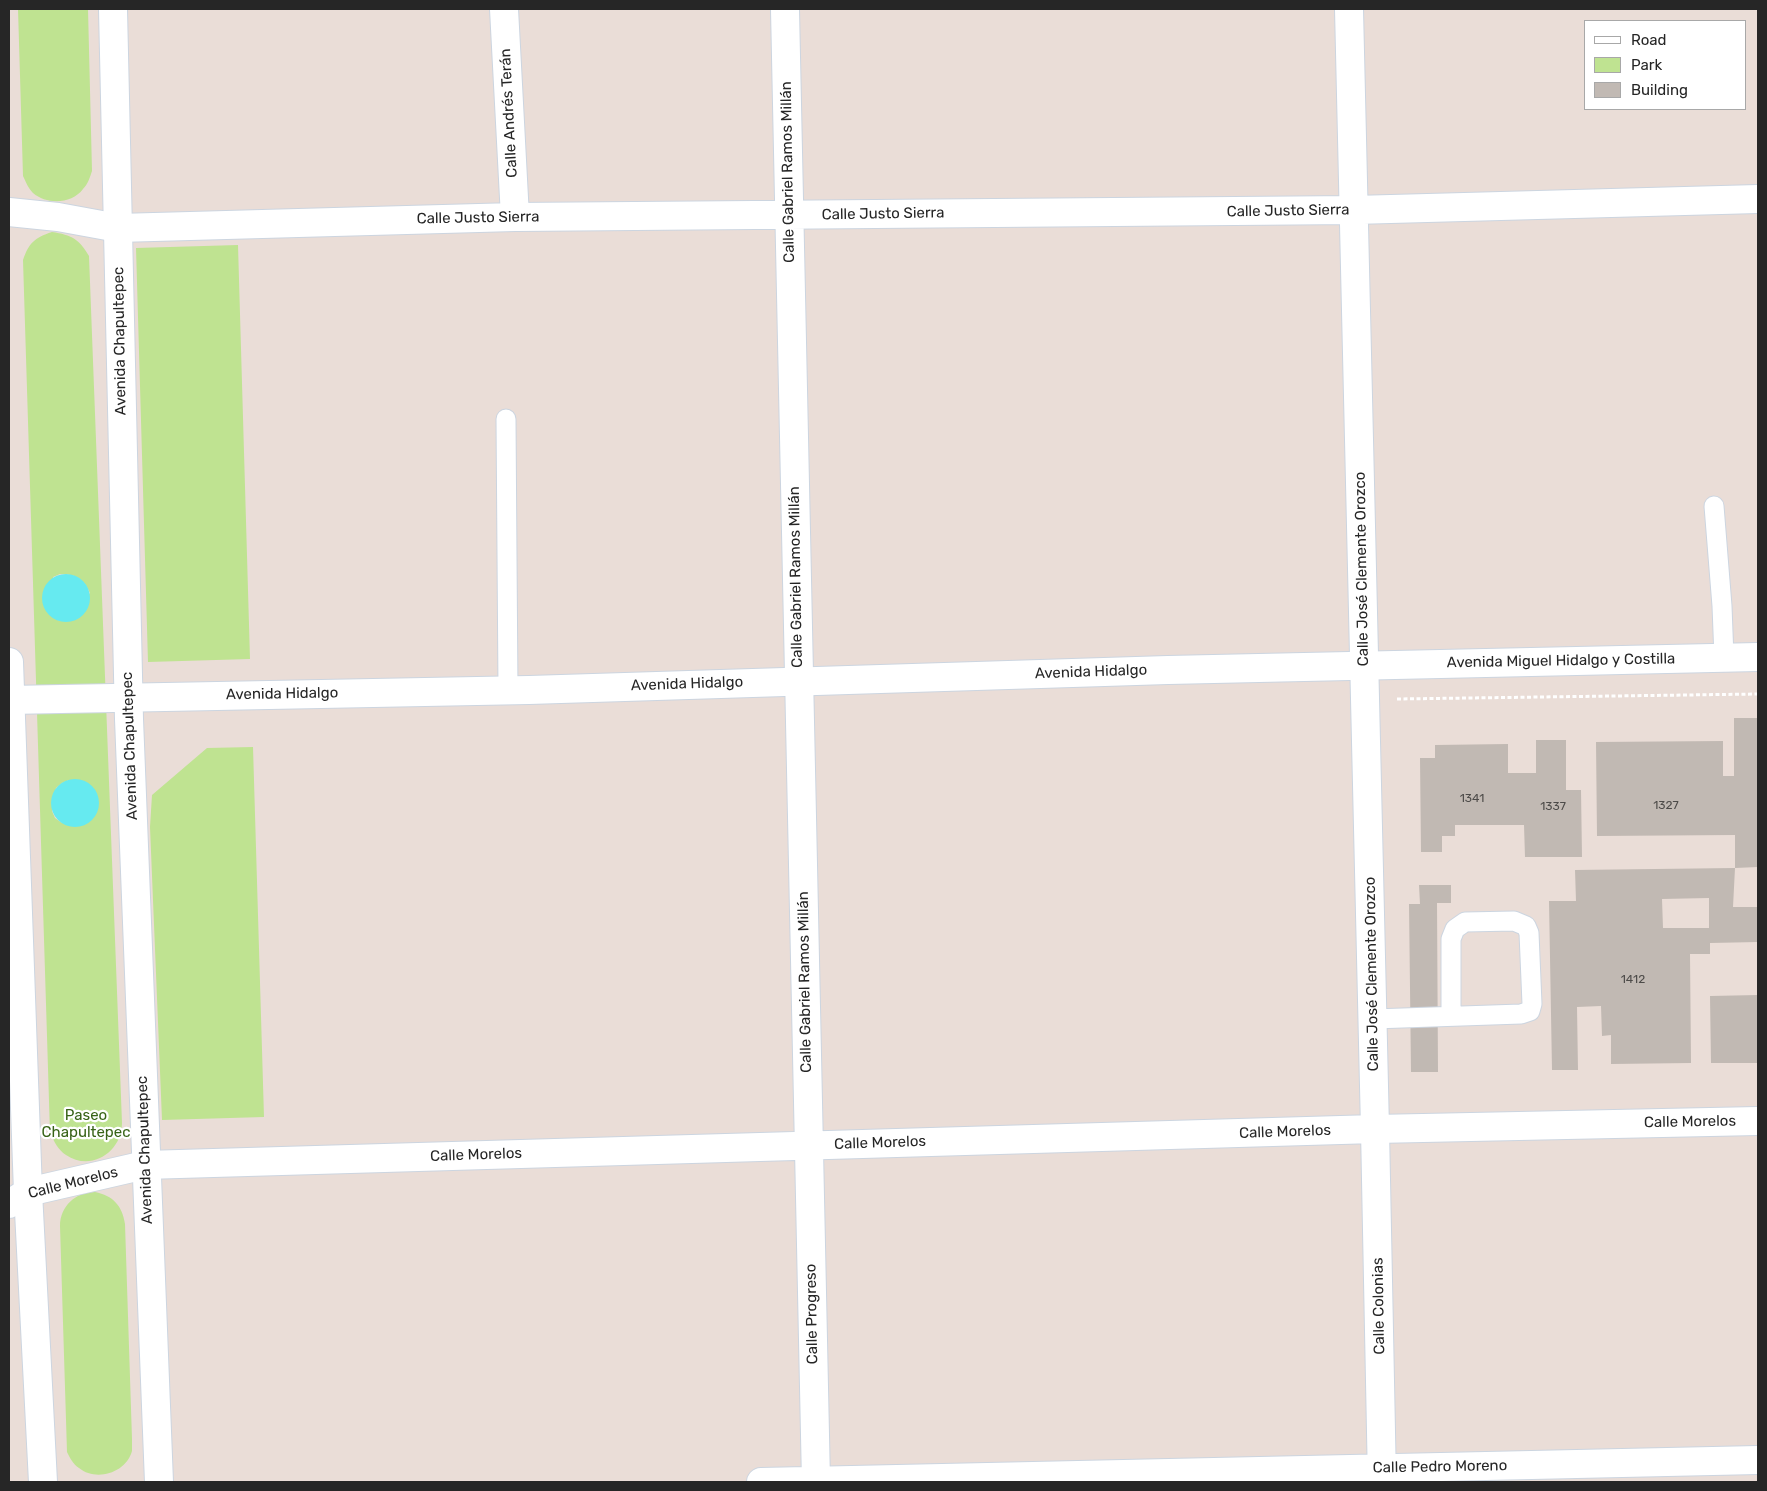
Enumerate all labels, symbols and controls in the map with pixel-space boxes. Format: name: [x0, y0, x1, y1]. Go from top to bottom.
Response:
legend: [1584, 20, 1747, 110]
text: Road: [1631, 31, 1667, 49]
street label: Calle Andrés Terán: [497, 48, 521, 178]
text: Park: [1631, 56, 1662, 74]
street label: Calle Gabriel Ramos Millán: [777, 81, 799, 263]
text: Building: [1631, 81, 1688, 99]
street label: Calle Justo Sierra: [1226, 201, 1350, 221]
street label: Calle Justo Sierra: [821, 204, 945, 224]
street label: Calle Justo Sierra: [416, 208, 540, 228]
street label: Avenida Chapultepec: [110, 267, 130, 415]
street label: Calle José Clemente Orozco: [1351, 471, 1373, 667]
street label: Calle Gabriel Ramos Millán: [785, 486, 807, 668]
street label: Avenida Miguel Hidalgo y Costilla: [1447, 650, 1675, 672]
street label: Avenida Hidalgo: [1035, 661, 1147, 683]
street label: Avenida Chapultepec: [118, 671, 142, 821]
street label: Avenida Hidalgo: [631, 673, 743, 695]
street label: Avenida Hidalgo: [226, 684, 338, 704]
house number: 1341: [1460, 792, 1484, 806]
house number: 1327: [1653, 799, 1679, 813]
house number: 1337: [1540, 800, 1566, 814]
street label: Calle José Clemente Orozco: [1361, 876, 1383, 1072]
street label: Calle Gabriel Ramos Millán: [794, 891, 816, 1073]
house number: 1412: [1621, 973, 1645, 987]
street label: Avenida Chapultepec: [133, 1075, 157, 1225]
park label: Paseo Chapultepec: [42, 1107, 130, 1142]
street label: Calle Morelos: [1644, 1112, 1736, 1132]
street label: Calle Morelos: [1239, 1121, 1331, 1143]
street label: Calle Morelos: [834, 1132, 926, 1154]
street label: Calle Morelos: [430, 1144, 522, 1166]
street label: Calle Morelos: [26, 1163, 120, 1203]
street label: Calle Colonias: [1369, 1257, 1389, 1355]
street label: Calle Progreso: [802, 1264, 822, 1364]
street label: Calle Pedro Moreno: [1373, 1457, 1507, 1477]

